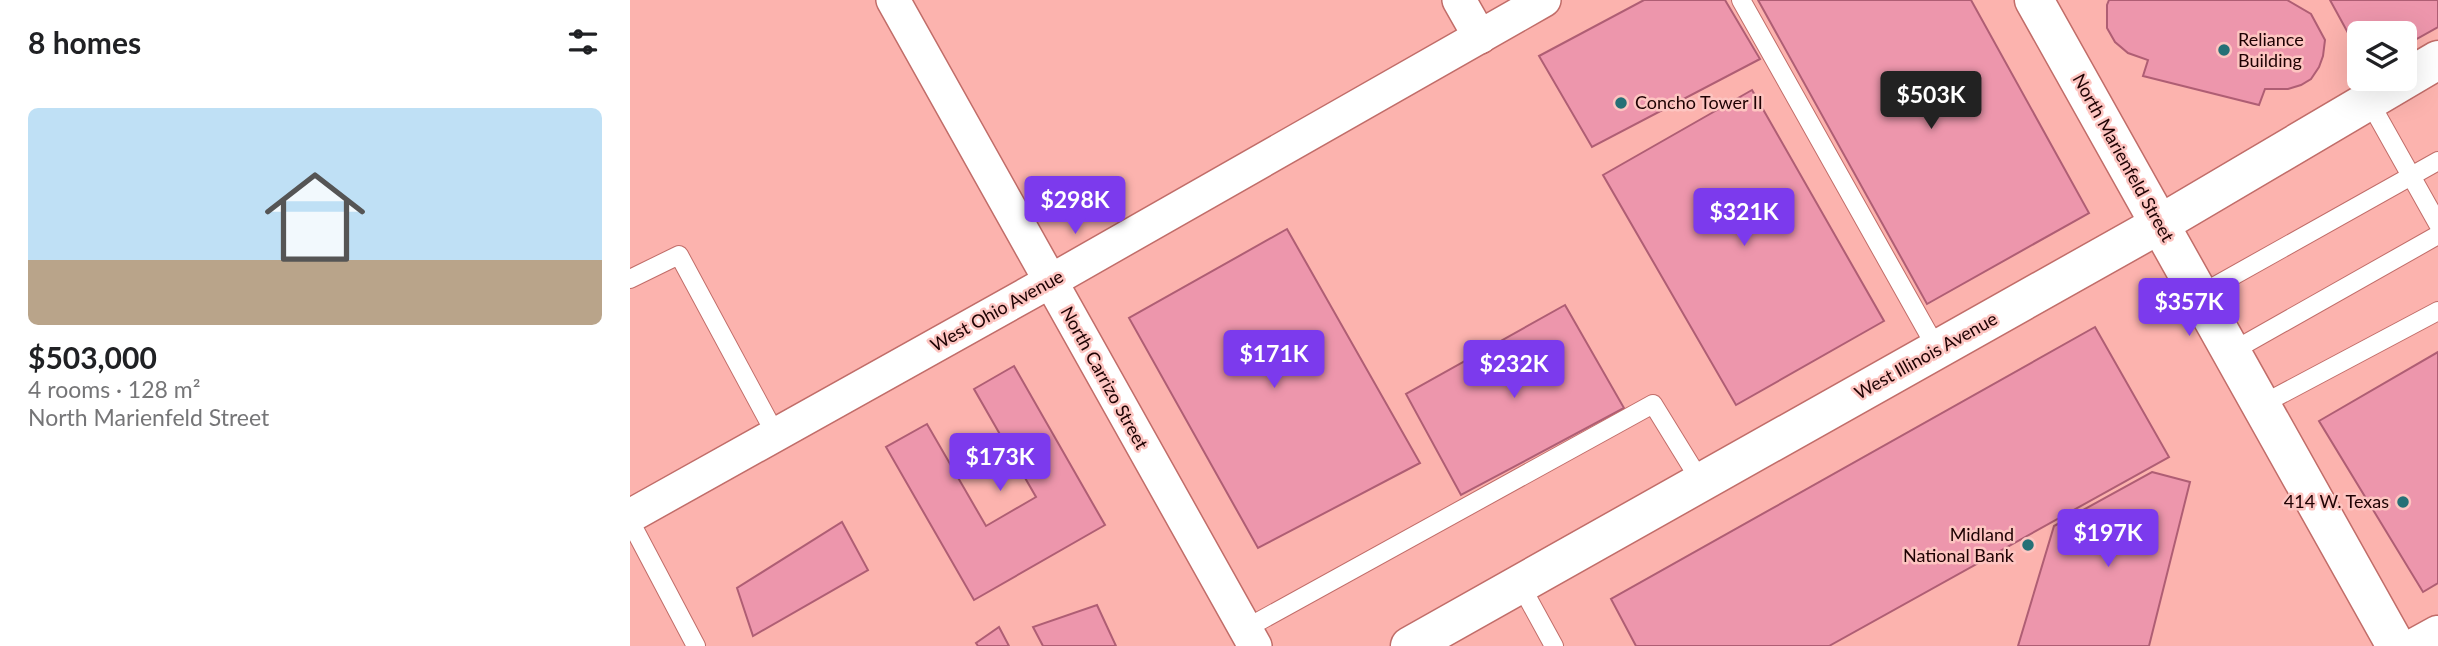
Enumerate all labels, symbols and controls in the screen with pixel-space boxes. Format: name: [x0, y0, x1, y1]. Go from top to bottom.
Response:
map controls: [2347, 21, 2417, 91]
button: layers: [2347, 21, 2417, 91]
icon: filters: [564, 23, 602, 61]
text: 8 homes: [28, 24, 141, 60]
place label: Reliance Building: [2238, 28, 2304, 71]
marker: Reliance Building: [2216, 42, 2232, 58]
street label: North Marienfeld Street: [2068, 70, 2180, 246]
pin: $503K: [1882, 72, 1980, 131]
text: $503K: [1896, 80, 1966, 108]
place label: Concho Tower II: [1635, 91, 1763, 113]
marker: Concho Tower II: [1613, 95, 1629, 111]
icon: home: [252, 154, 378, 280]
pin: $298K: [1026, 176, 1124, 236]
text: $298K: [1040, 185, 1110, 213]
pin: $321K: [1695, 188, 1793, 248]
text: $321K: [1709, 197, 1779, 225]
street label: West Ohio Avenue: [926, 265, 1067, 356]
pin: $357K: [2140, 278, 2238, 338]
text: $357K: [2154, 287, 2224, 315]
street label: North Carrizo Street: [1056, 302, 1154, 453]
street label: West Illinois Avenue: [1850, 307, 2001, 403]
pin: $171K: [1225, 330, 1323, 390]
text: $503,000: [28, 339, 157, 375]
text: $171K: [1239, 339, 1309, 367]
pin: $232K: [1465, 340, 1563, 400]
text: $232K: [1479, 349, 1549, 377]
text: 4 rooms · 128 m²: [28, 375, 200, 403]
text: North Marienfeld Street: [28, 403, 269, 431]
pin: $173K: [951, 434, 1049, 493]
text: $173K: [965, 442, 1035, 470]
place label: 414 W. Texas: [2284, 490, 2389, 512]
marker: 414 W. Texas: [2395, 494, 2411, 510]
pin: $197K: [2059, 510, 2157, 569]
text: $197K: [2073, 518, 2143, 546]
place label: Midland National Bank: [1903, 523, 2015, 566]
marker: Midland National Bank: [2020, 537, 2036, 553]

